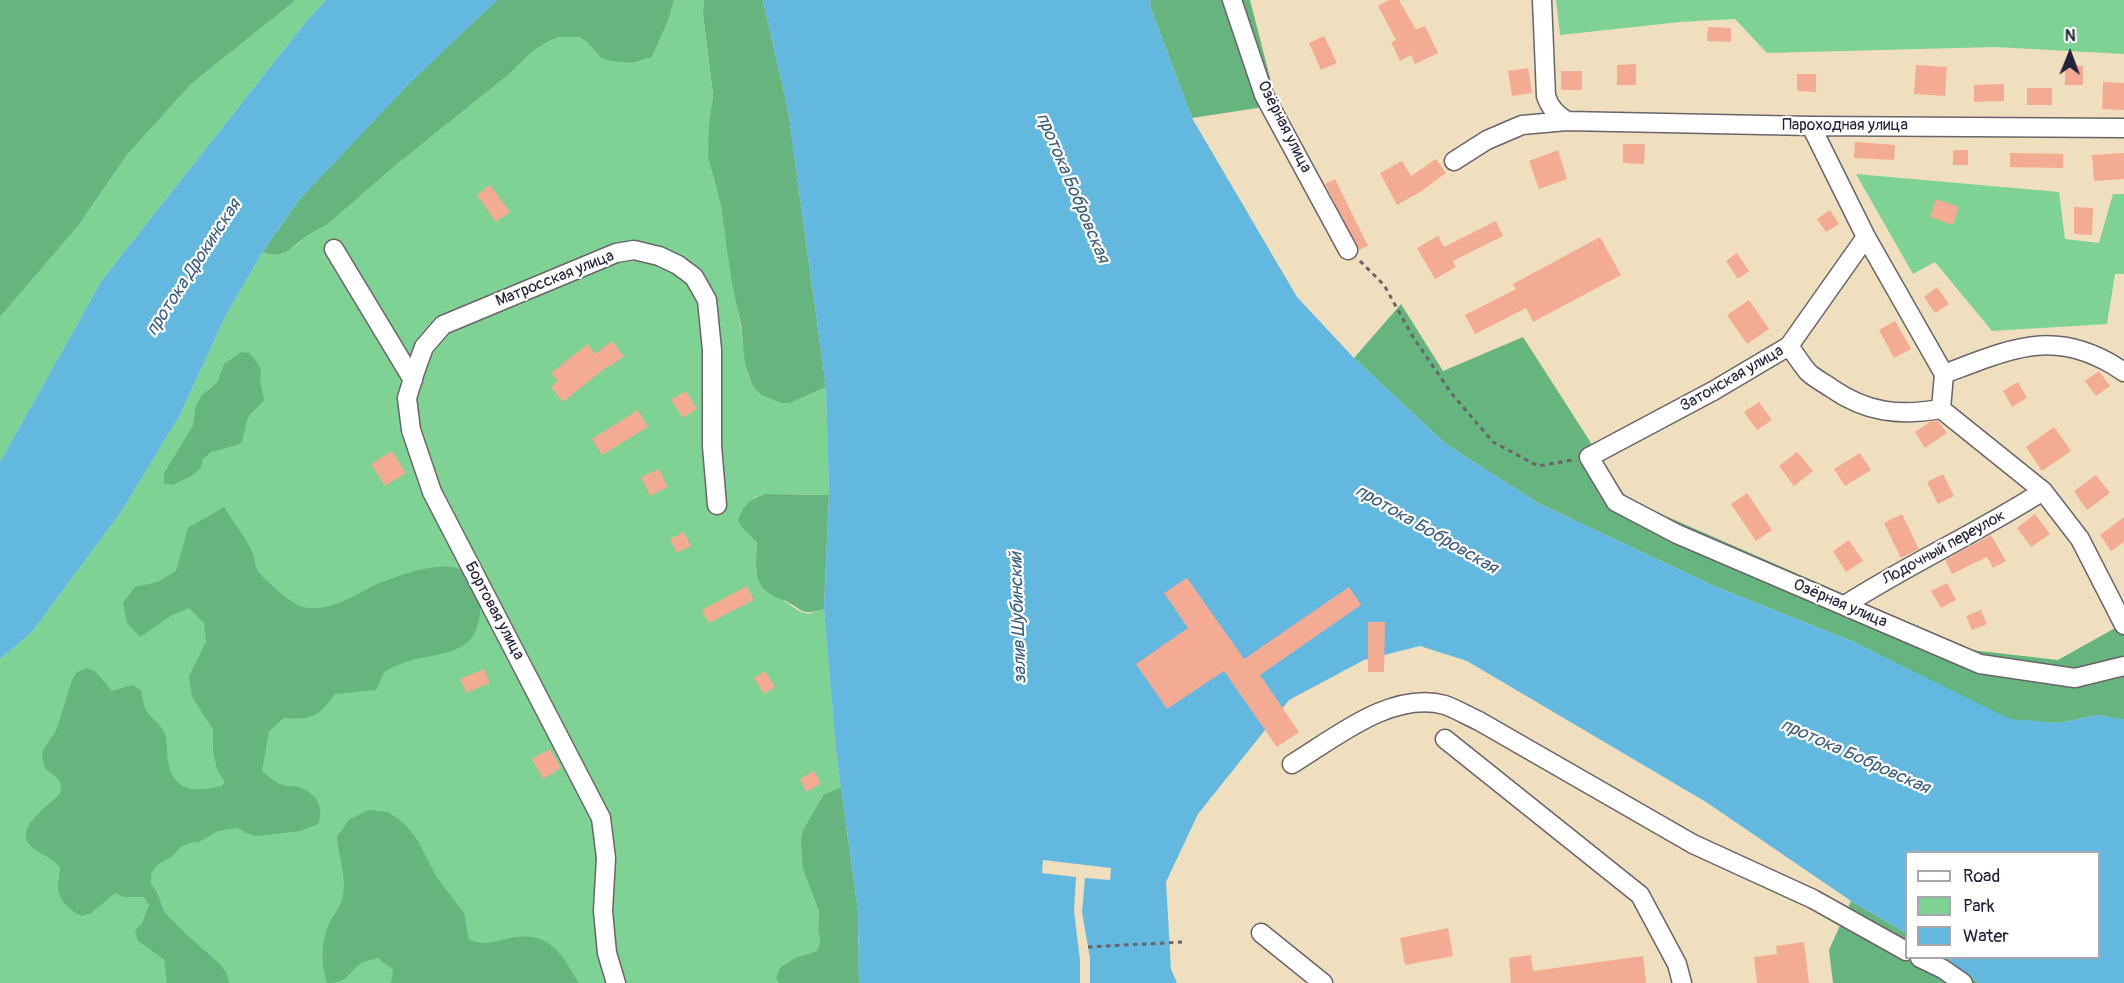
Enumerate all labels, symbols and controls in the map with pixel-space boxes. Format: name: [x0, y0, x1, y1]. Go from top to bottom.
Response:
north arrow: [2040, 24, 2100, 84]
text: N: [2065, 26, 2076, 46]
street label: Озёрная улица: [1253, 78, 1315, 176]
water label: протока Бобровская: [1031, 110, 1113, 266]
street label: Пароходная улица: [1782, 116, 1908, 136]
water label: протока Дрокинская: [142, 196, 246, 340]
street label: Матросская улица: [493, 247, 617, 311]
street label: Затонская улица: [1677, 342, 1787, 416]
water label: протока Бобровская: [1351, 480, 1501, 580]
street label: Лодочный переулок: [1879, 506, 2009, 590]
water label: залив Шубинский: [1006, 552, 1032, 684]
street label: Бортовая улица: [460, 559, 528, 663]
street label: Озёрная улица: [1790, 576, 1890, 632]
water label: протока Бобровская: [1777, 714, 1933, 800]
legend: [1905, 851, 2100, 959]
text: Road: [1963, 865, 2000, 888]
text: Park: [1963, 895, 1995, 918]
text: Water: [1963, 925, 2009, 948]

